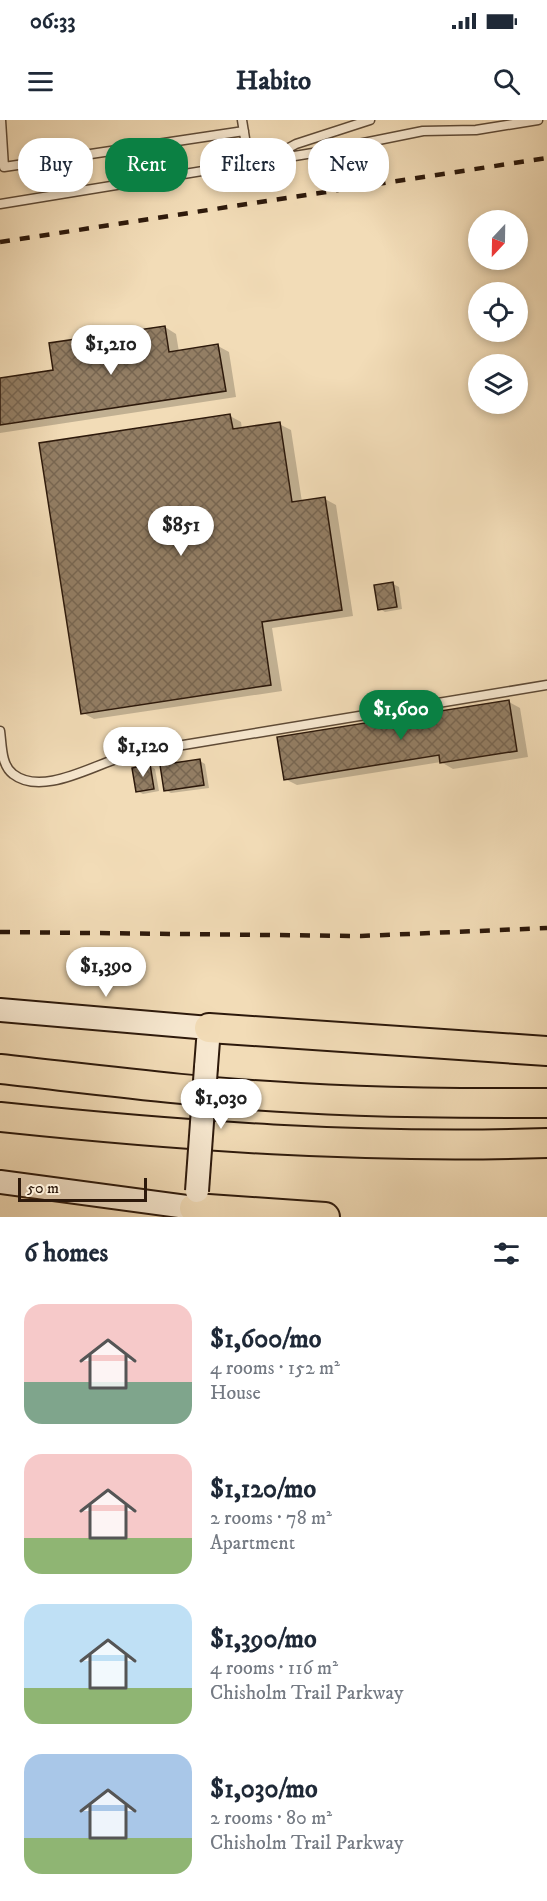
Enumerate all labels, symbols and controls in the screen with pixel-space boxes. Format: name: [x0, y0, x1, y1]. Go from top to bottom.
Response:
text: 06:33: [30, 8, 75, 35]
text: Habito: [236, 64, 311, 98]
icon: menu: [24, 65, 57, 98]
icon: search: [490, 65, 523, 98]
chip: Buy: [18, 138, 93, 192]
chip: Rent: [105, 138, 188, 192]
chip: Filters: [200, 138, 296, 192]
chip: New: [308, 138, 389, 192]
north arrow: [468, 210, 528, 270]
map controls: [468, 210, 528, 414]
button: locate: [468, 282, 528, 342]
pin: $1,210: [62, 325, 160, 376]
text: $1,210: [85, 332, 137, 357]
button: layers: [468, 354, 528, 414]
pin: $851: [145, 506, 217, 557]
text: $851: [162, 513, 200, 538]
pin: $1,600: [352, 690, 450, 741]
text: $1,600: [373, 697, 429, 722]
pin: $1,120: [94, 727, 192, 778]
text: $1,120: [117, 734, 169, 759]
pin: $1,390: [57, 947, 155, 998]
text: $1,390: [80, 954, 132, 979]
pin: $1,030: [172, 1079, 270, 1130]
text: $1,030: [195, 1086, 247, 1111]
scale bar: [18, 1175, 147, 1202]
text: 50 m: [27, 1178, 59, 1198]
text: 6 homes: [24, 1237, 108, 1270]
icon: filters: [490, 1237, 523, 1270]
text: $1,600/mo: [210, 1323, 321, 1356]
icon: home: [72, 1328, 144, 1400]
text: 4 rooms · 152 m²: [210, 1356, 340, 1381]
text: House: [210, 1381, 261, 1406]
text: $1,120/mo: [210, 1473, 316, 1506]
icon: home: [72, 1478, 144, 1550]
text: 2 rooms · 78 m²: [210, 1506, 332, 1531]
text: Apartment: [210, 1531, 295, 1556]
text: $1,390/mo: [210, 1623, 317, 1656]
icon: home: [72, 1628, 144, 1700]
text: 4 rooms · 116 m²: [210, 1656, 338, 1681]
text: Chisholm Trail Parkway: [210, 1681, 404, 1706]
text: $1,030/mo: [210, 1773, 318, 1806]
icon: home: [72, 1778, 144, 1850]
text: 2 rooms · 80 m²: [210, 1806, 332, 1831]
text: Chisholm Trail Parkway: [210, 1831, 404, 1856]

